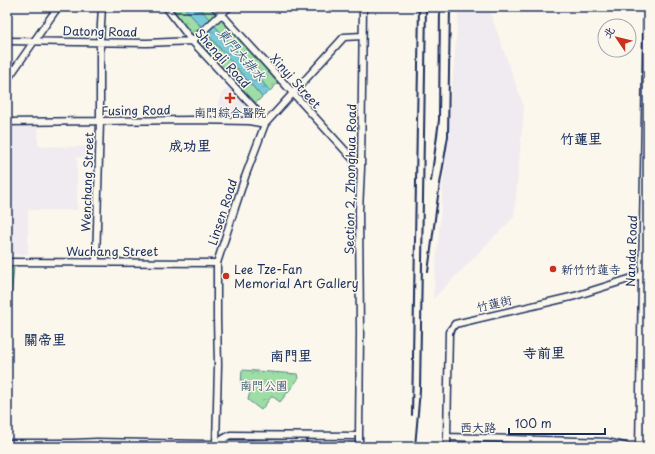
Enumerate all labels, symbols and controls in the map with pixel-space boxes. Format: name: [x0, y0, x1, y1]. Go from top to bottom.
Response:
north arrow: [597, 18, 637, 58]
street label: Datong Road: [63, 21, 137, 41]
water label: 東門大排水: [214, 23, 271, 86]
text: 北: [598, 23, 619, 41]
street label: Shengli Road: [191, 24, 255, 92]
street label: Xinyi Street: [267, 50, 325, 112]
marker: 南門綜合醫院: [224, 92, 236, 104]
street label: Fusing Road: [101, 100, 171, 120]
place label: 南門綜合醫院: [194, 103, 266, 121]
street label: Section 2, Zhonghua Road: [340, 104, 360, 254]
district label: 竹蓮里: [560, 128, 602, 149]
street label: Wenchang Street: [76, 132, 98, 232]
district label: 成功里: [169, 135, 211, 156]
street label: Linsen Road: [203, 177, 241, 247]
street label: Nanda Road: [621, 215, 641, 287]
street label: Wuchang Street: [66, 242, 158, 260]
place label: Lee Tze-Fan Memorial Art Gallery: [234, 260, 359, 292]
place label: 新竹竹蓮寺: [561, 260, 621, 278]
marker: 新竹竹蓮寺: [548, 264, 558, 274]
marker: Lee Tze-Fan Memorial Art Gallery: [221, 271, 231, 281]
street label: 竹蓮街: [474, 290, 514, 316]
district label: 關帝里: [24, 329, 66, 350]
district label: 寺前里: [523, 342, 565, 363]
district label: 南門里: [270, 345, 312, 366]
park label: 南門公園: [240, 376, 288, 394]
scale bar: [509, 410, 605, 436]
text: 100 m: [515, 414, 552, 432]
street label: 西大路: [460, 418, 496, 436]

